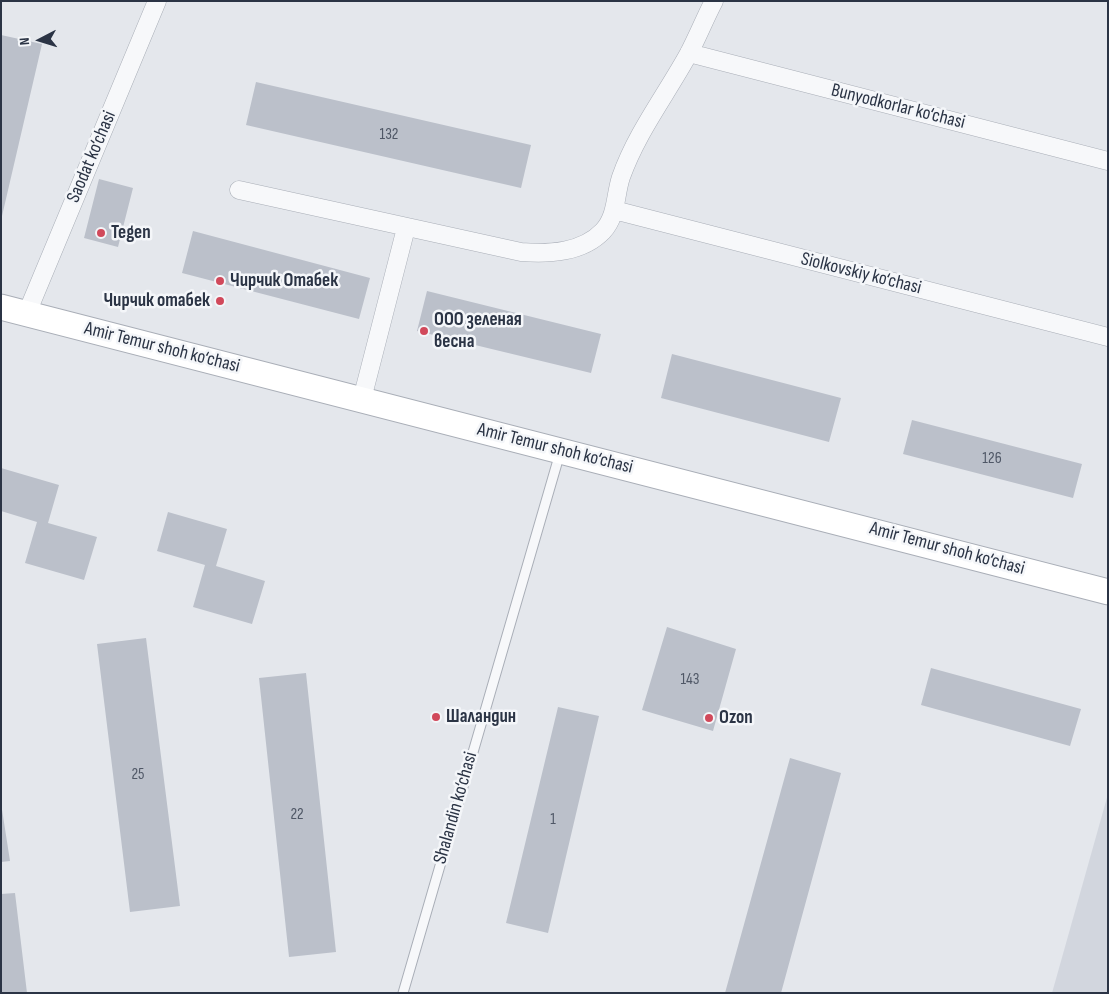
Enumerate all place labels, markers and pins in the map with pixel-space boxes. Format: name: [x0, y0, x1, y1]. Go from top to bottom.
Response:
place label: Tegen: [111, 222, 151, 244]
marker: Tegen: [95, 227, 107, 239]
place label: Чирчик Отабек: [230, 270, 338, 292]
marker: Чирчик Отабек: [214, 275, 226, 287]
place label: Чирчик отабек: [103, 290, 210, 312]
marker: Чирчик отабек: [214, 295, 226, 307]
place label: ООО зеленая весна: [434, 309, 522, 353]
marker: ООО зеленая весна: [418, 325, 430, 337]
place label: Шаландин: [446, 706, 516, 728]
place label: Ozon: [719, 707, 753, 729]
marker: Шаландин: [430, 711, 442, 723]
marker: Ozon: [703, 712, 715, 724]

